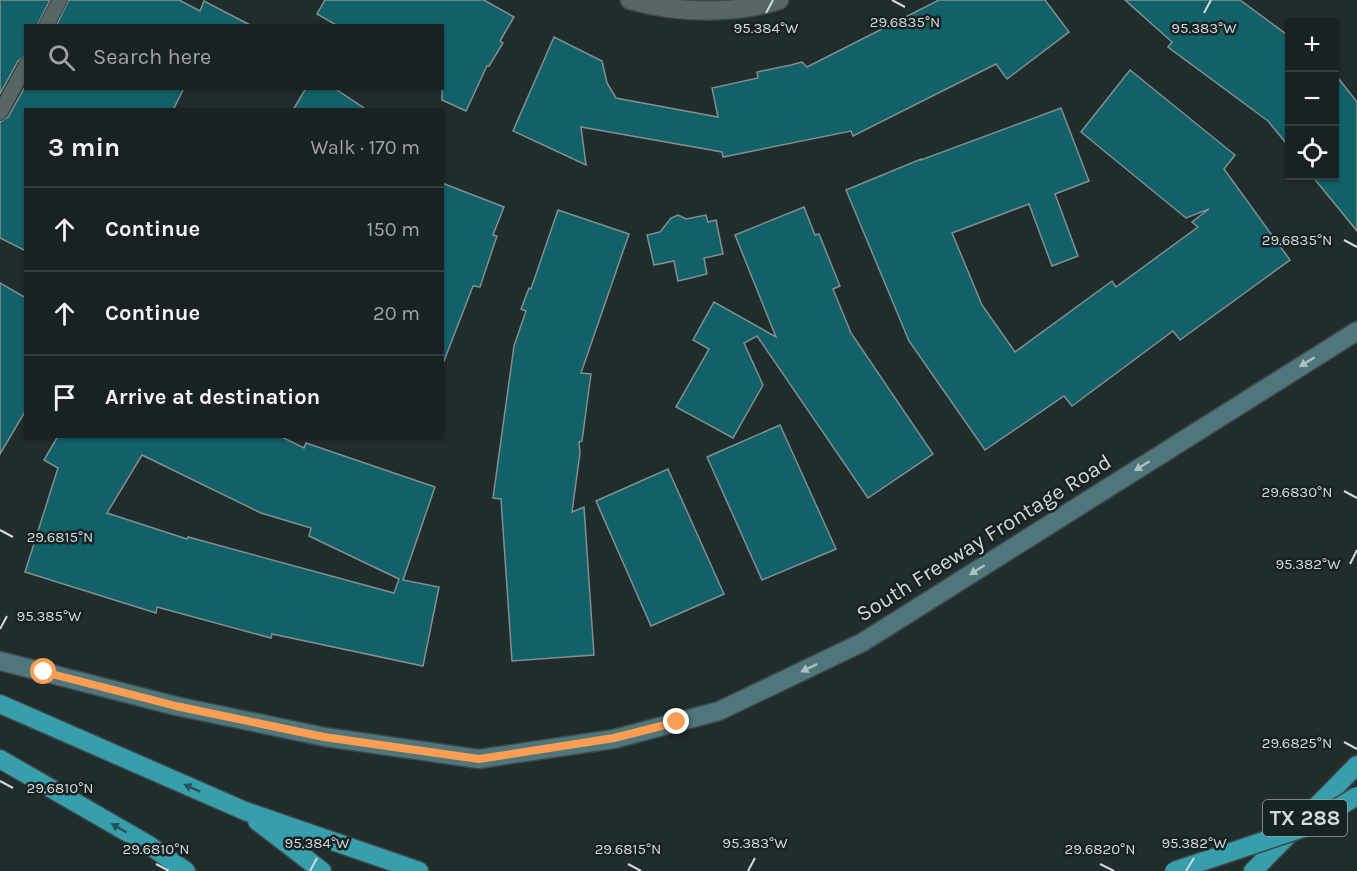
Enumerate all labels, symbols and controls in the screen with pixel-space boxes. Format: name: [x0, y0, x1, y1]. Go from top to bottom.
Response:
text: 29.6835°N: [870, 13, 940, 31]
map controls: [1285, 18, 1339, 180]
button: +: [1285, 18, 1339, 72]
text: 95.384°W: [734, 19, 799, 37]
text: 95.383°W: [1171, 19, 1237, 37]
search box: [24, 24, 444, 90]
icon: search: [45, 41, 78, 74]
text: Search here: [93, 44, 211, 70]
button: −: [1285, 72, 1339, 126]
button: locate: [1285, 126, 1339, 180]
text: 3 min: [48, 132, 120, 163]
text: Walk · 170 m: [310, 136, 420, 159]
icon: ahead: [48, 213, 81, 246]
text: Continue: [105, 216, 200, 242]
text: 150 m: [367, 218, 420, 241]
text: 29.6835°N: [1262, 231, 1332, 249]
icon: ahead: [48, 297, 81, 330]
text: Continue: [105, 300, 200, 326]
text: 20 m: [373, 302, 420, 325]
one-way arrow: [1299, 357, 1316, 368]
icon: arrive: [48, 381, 81, 414]
text: Arrive at destination: [105, 384, 320, 410]
street label: South Freeway Frontage Road: [852, 449, 1116, 627]
one-way arrow: [1134, 461, 1150, 472]
text: 29.6830°N: [1261, 483, 1333, 501]
text: 29.6815°N: [27, 528, 93, 546]
text: 95.382°W: [1275, 555, 1341, 573]
one-way arrow: [969, 564, 985, 575]
text: 95.385°W: [17, 607, 82, 625]
route start: [30, 658, 56, 684]
one-way arrow: [800, 663, 817, 672]
route end: [663, 708, 689, 734]
text: 29.6825°N: [1262, 734, 1332, 752]
text: 29.6810°N: [26, 779, 94, 797]
one-way arrow: [183, 783, 200, 792]
road number: TX 288: [1263, 800, 1347, 836]
one-way arrow: [110, 823, 127, 833]
text: 95.384°W: [285, 834, 350, 852]
text: 95.383°W: [722, 834, 788, 852]
text: 95.382°W: [1161, 834, 1227, 852]
text: 29.6810°N: [122, 840, 190, 858]
text: 29.6815°N: [595, 840, 661, 858]
text: 29.6820°N: [1065, 840, 1135, 858]

